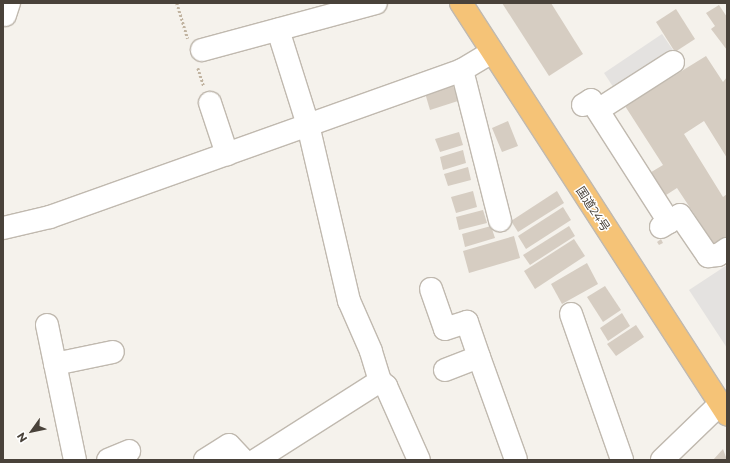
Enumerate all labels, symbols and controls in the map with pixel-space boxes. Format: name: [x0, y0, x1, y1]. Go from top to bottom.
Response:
street label: 国道24号: [573, 184, 613, 234]
north arrow: [12, 411, 52, 451]
text: N: [14, 430, 30, 445]

